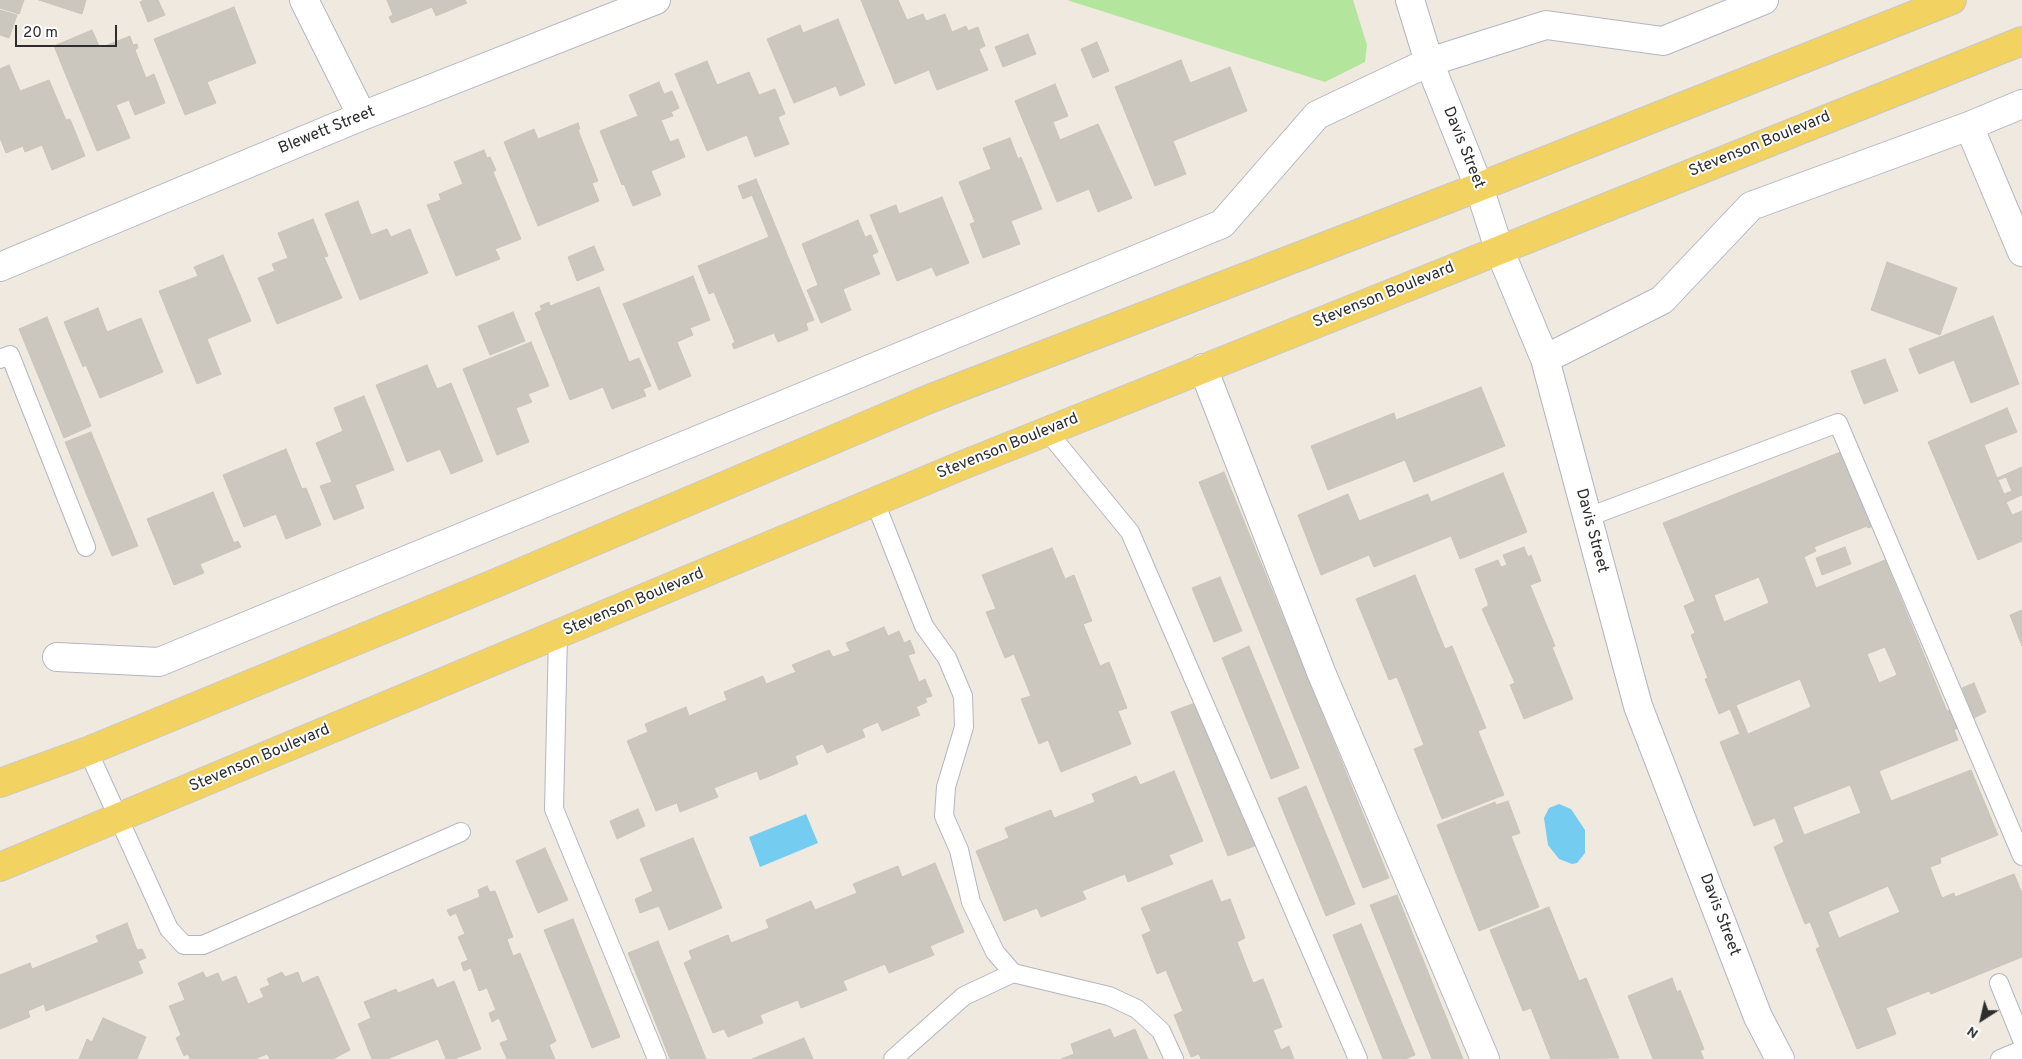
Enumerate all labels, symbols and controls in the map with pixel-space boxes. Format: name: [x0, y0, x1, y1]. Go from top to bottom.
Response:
scale bar: [18, 15, 120, 47]
text: 20 m: [23, 24, 58, 43]
street label: Blewett Street: [276, 103, 378, 159]
street label: Davis Street: [1438, 104, 1488, 192]
street label: Stevenson Boulevard: [1686, 108, 1834, 182]
street label: Stevenson Boulevard: [1310, 259, 1458, 333]
street label: Stevenson Boulevard: [934, 410, 1082, 484]
street label: Davis Street: [1571, 487, 1611, 575]
street label: Stevenson Boulevard: [561, 565, 707, 641]
street label: Stevenson Boulevard: [187, 721, 333, 797]
street label: Davis Street: [1695, 871, 1743, 959]
north arrow: [1957, 994, 2007, 1044]
text: N: [1964, 1022, 1982, 1042]

